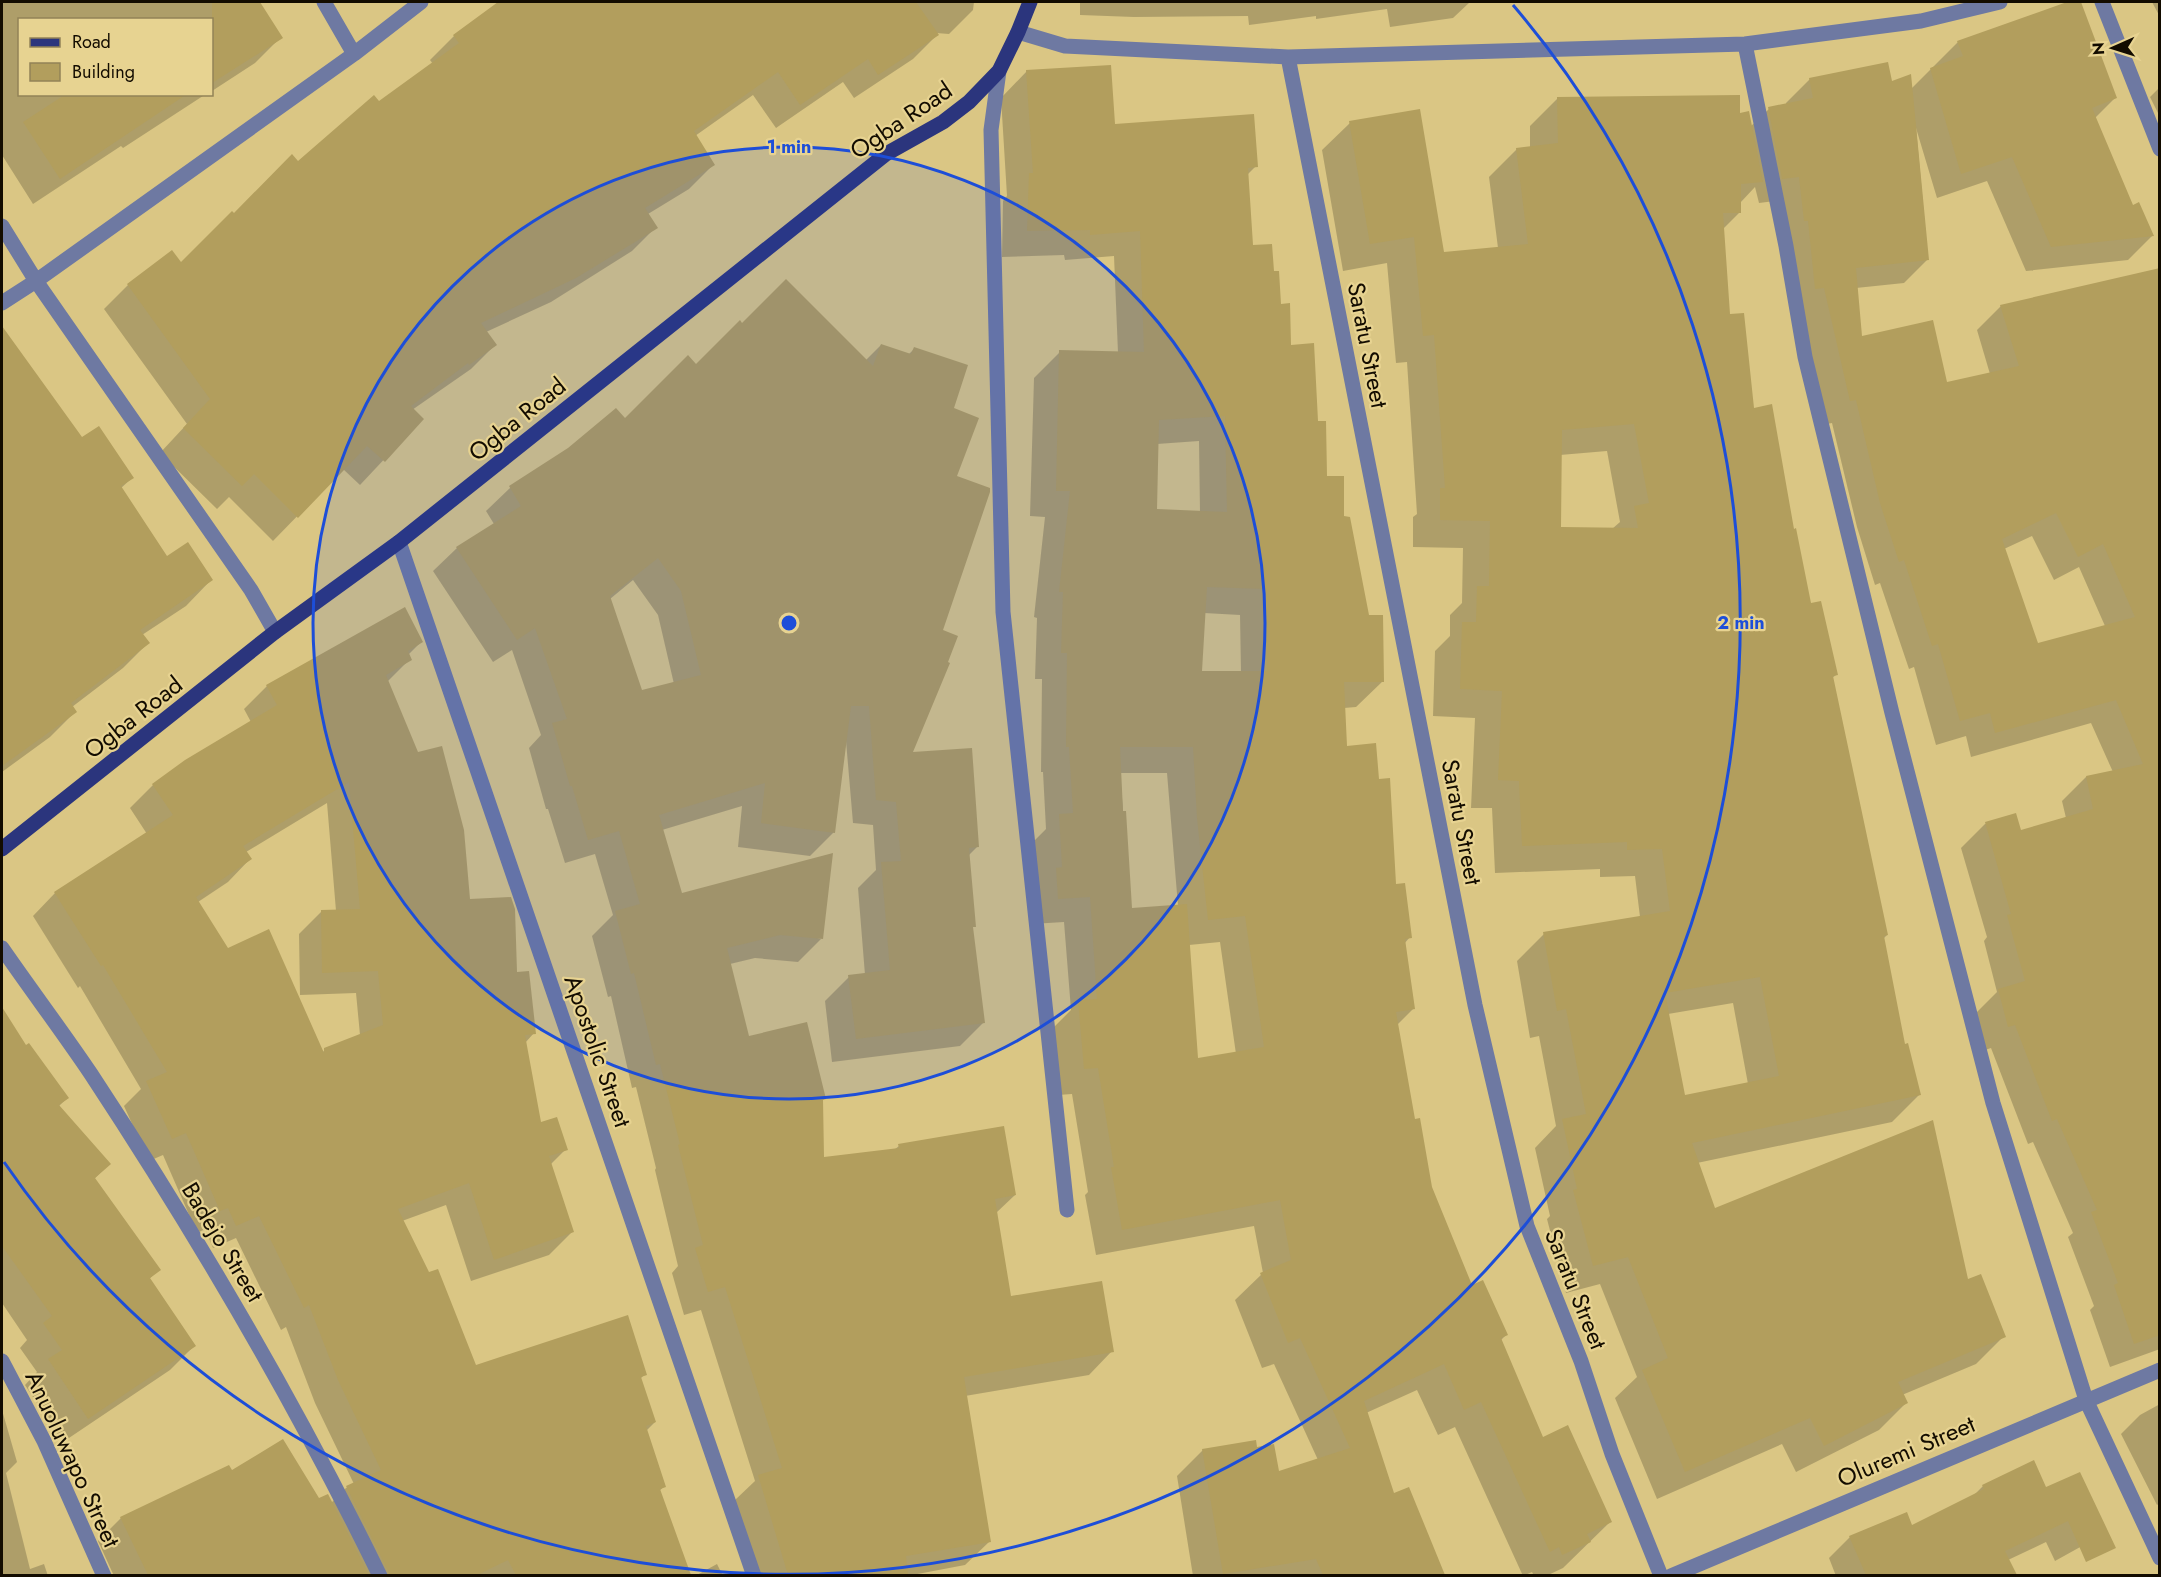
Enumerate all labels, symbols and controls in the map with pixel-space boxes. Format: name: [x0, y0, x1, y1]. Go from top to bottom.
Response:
legend: [18, 18, 213, 96]
north arrow: [2083, 18, 2143, 78]
text: Road: [72, 29, 111, 55]
text: N: [2087, 42, 2110, 56]
text: Building: [72, 59, 135, 85]
street label: Ogba Road: [843, 73, 959, 167]
text: 1 min: [767, 134, 811, 160]
street label: Saratu Street: [1339, 279, 1397, 411]
street label: Ogba Road: [461, 369, 573, 469]
text: 2 min: [1717, 610, 1765, 636]
centre of rings: [779, 613, 799, 633]
street label: Ogba Road: [76, 667, 190, 767]
street label: Saratu Street: [1433, 756, 1491, 888]
street label: Apostolic Street: [556, 970, 640, 1132]
street label: Badejo Street: [173, 1175, 273, 1309]
street label: Saratu Street: [1536, 1223, 1616, 1355]
street label: Anuoluwapo Street: [17, 1365, 129, 1553]
street label: Oluremi Street: [1832, 1406, 1981, 1496]

